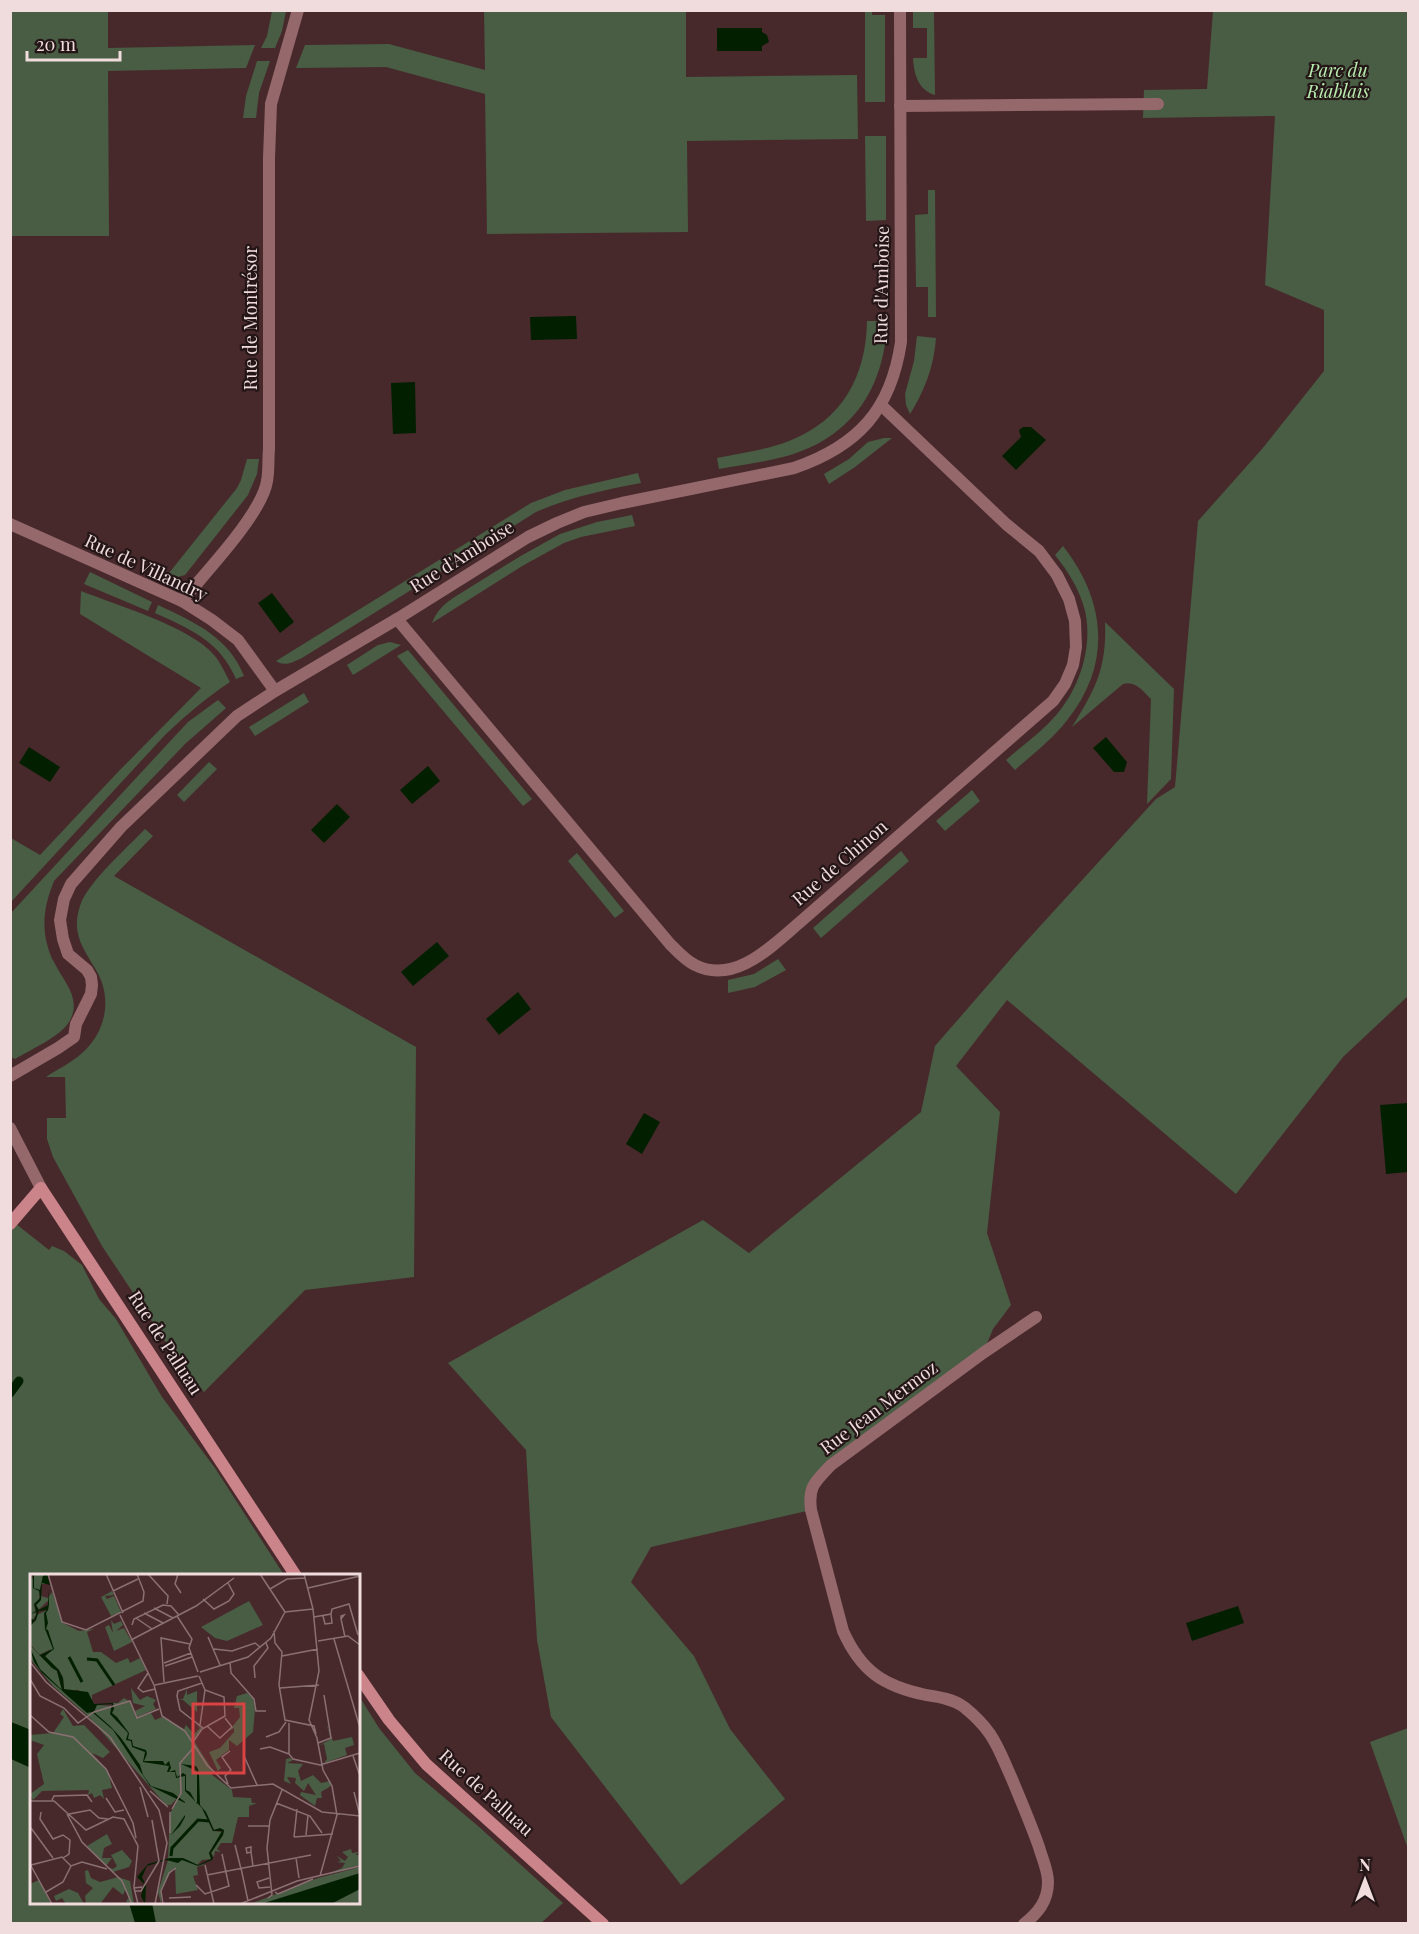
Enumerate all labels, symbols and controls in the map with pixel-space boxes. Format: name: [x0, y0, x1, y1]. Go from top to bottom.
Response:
scale bar: [27, 24, 120, 62]
text: 20 m: [36, 32, 76, 56]
park label: Parc du Riablais: [1306, 58, 1369, 103]
street label: Rue d'Amboise: [868, 226, 894, 344]
street label: Rue de Montrésor: [238, 246, 262, 390]
street label: Rue d'Amboise: [405, 515, 518, 598]
street label: Rue de Villandry: [81, 528, 212, 606]
street label: Rue de Chinon: [786, 814, 892, 910]
street label: Rue de Palluau: [123, 1286, 209, 1399]
street label: Rue Jean Mermoz: [815, 1355, 942, 1459]
inset map: [30, 1574, 360, 1904]
street label: Rue de Palluau: [434, 1743, 539, 1841]
north arrow: [1335, 1850, 1395, 1910]
text: N: [1359, 1854, 1371, 1875]

